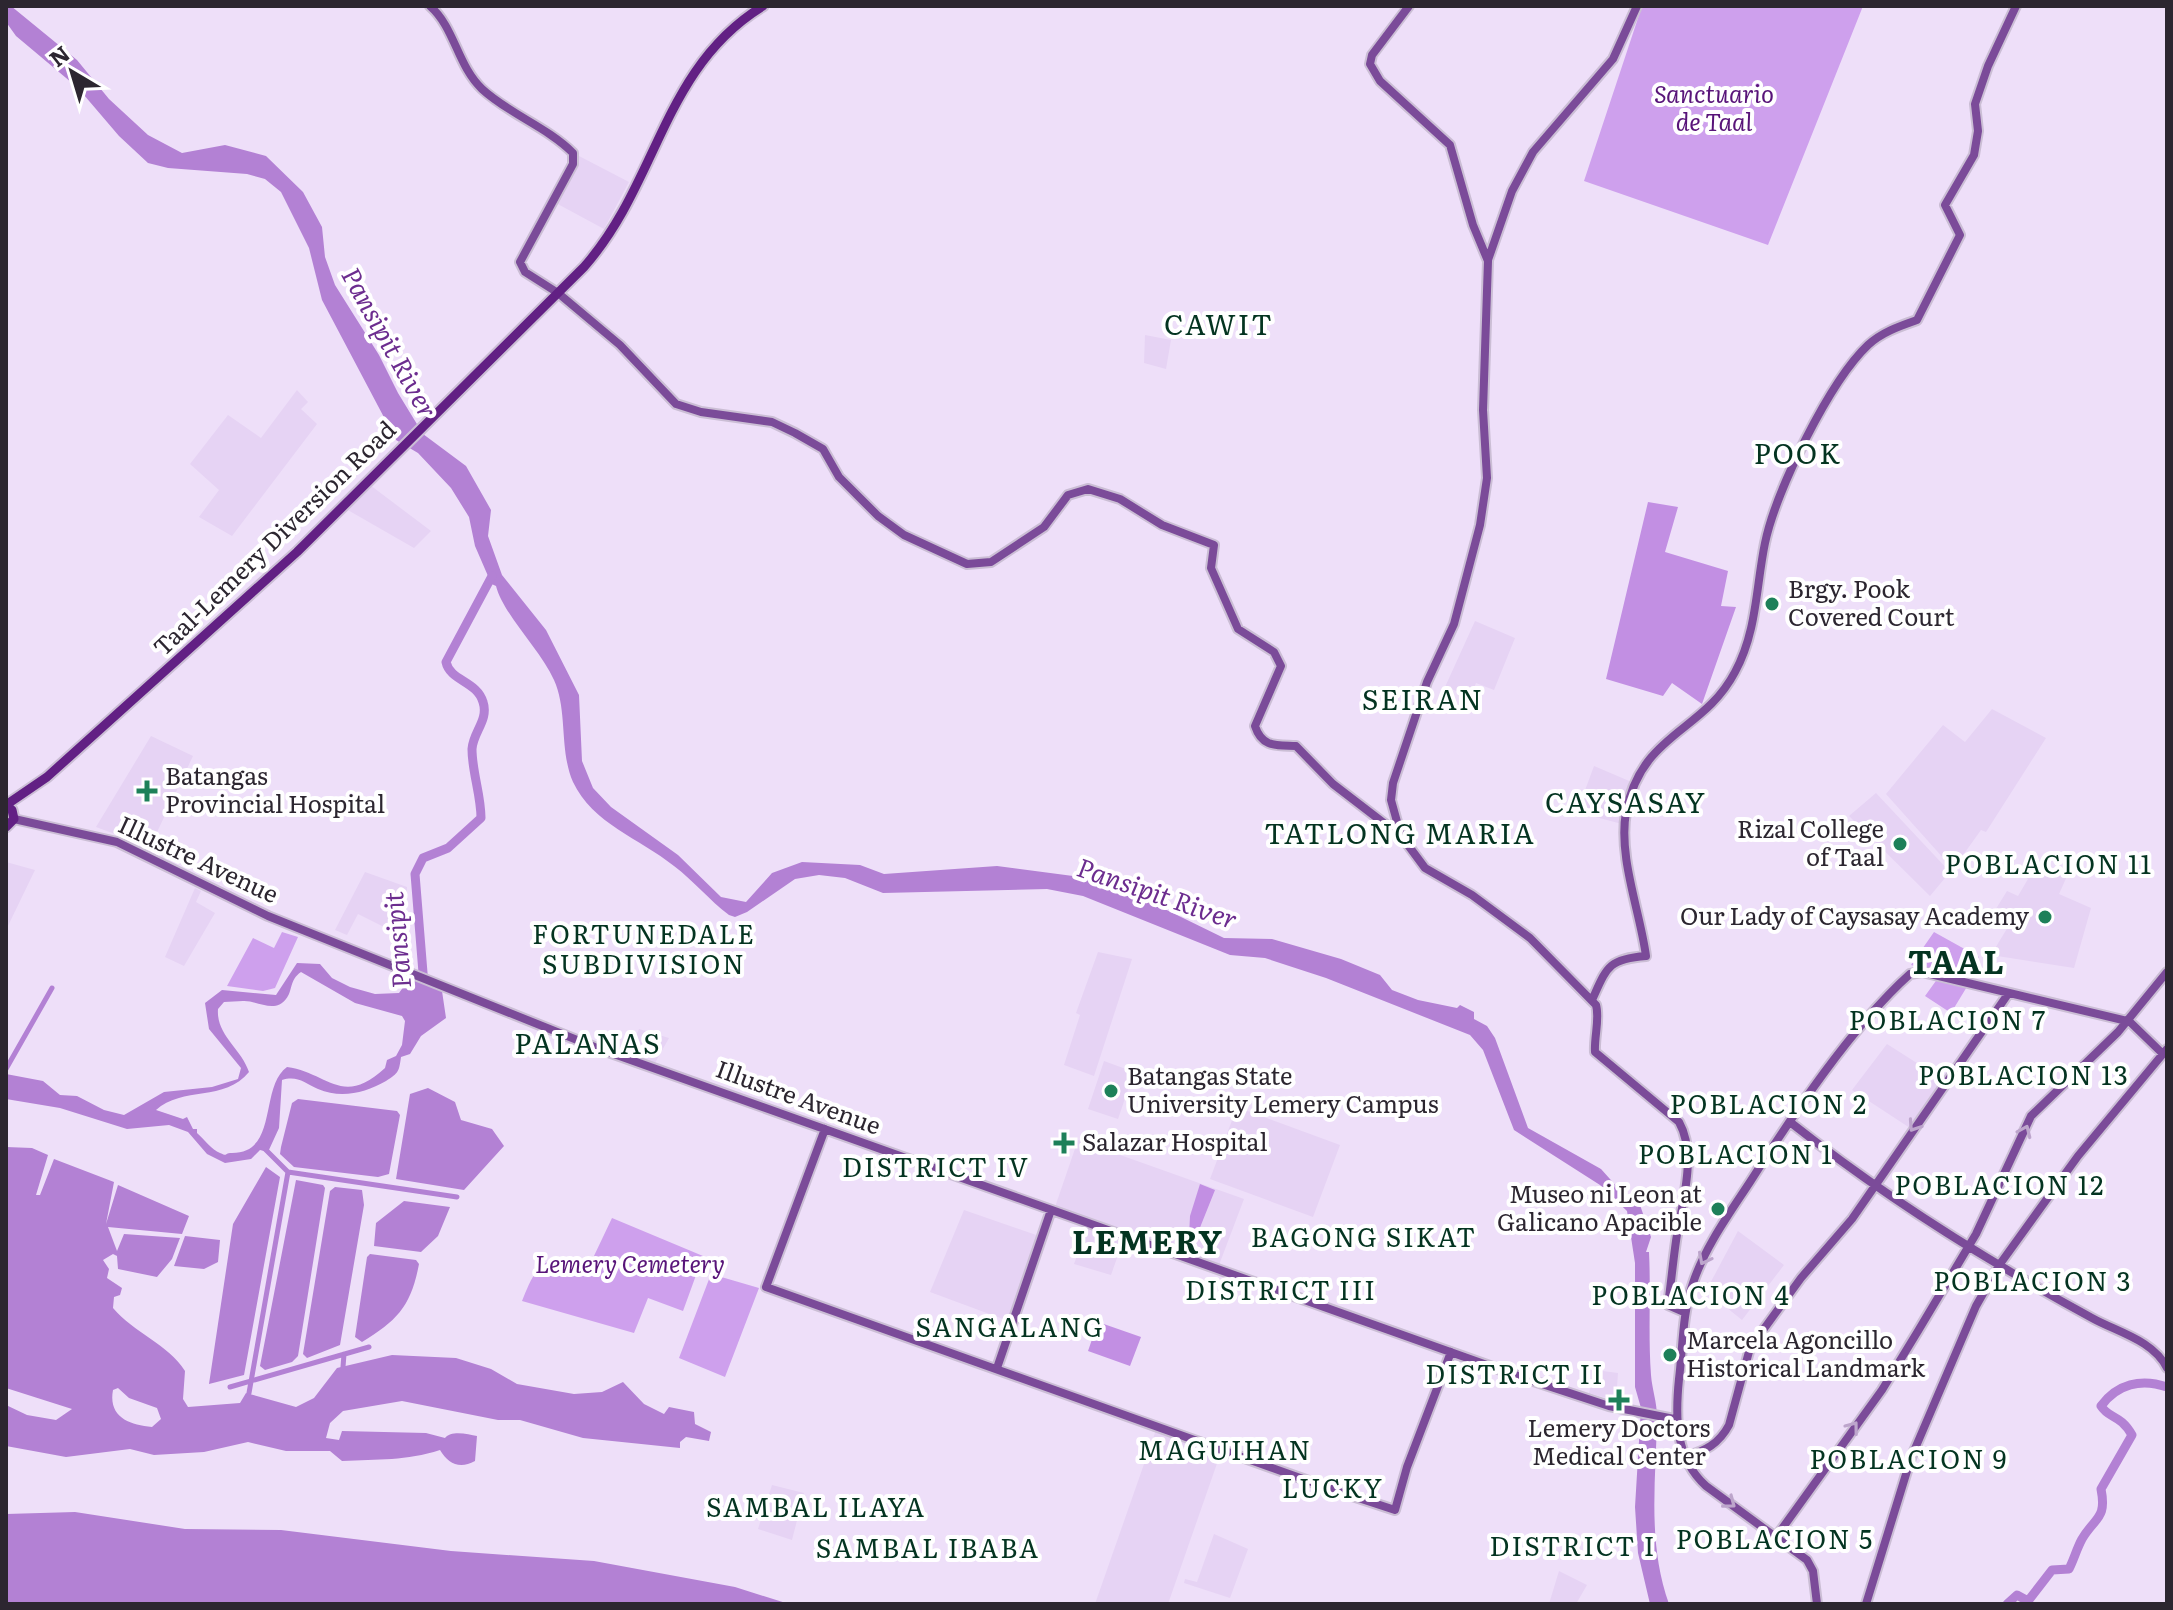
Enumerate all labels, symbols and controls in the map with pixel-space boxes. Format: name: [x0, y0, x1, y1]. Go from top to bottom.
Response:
north arrow: [32, 32, 112, 112]
text: N: [41, 36, 76, 74]
park label: Sanctuario de Taal: [1654, 75, 1774, 138]
water label: Pansipit River: [334, 259, 449, 424]
district label: CAWIT: [1164, 302, 1274, 344]
street label: Taal-Lemery Diversion Road: [144, 411, 403, 663]
district label: POOK: [1754, 431, 1842, 473]
place label: Brgy. Pook Covered Court: [1788, 570, 1955, 633]
marker: Brgy. Pook Covered Court: [1763, 595, 1781, 613]
district label: SEIRAN: [1362, 677, 1484, 719]
place label: Batangas Provincial Hospital: [165, 757, 385, 820]
marker: Batangas Provincial Hospital: [136, 780, 158, 802]
district label: CAYSASAY: [1545, 780, 1707, 822]
street label: Illustre Avenue: [113, 805, 285, 910]
place label: Rizal College of Taal: [1737, 810, 1884, 873]
district label: TATLONG MARIA: [1264, 811, 1536, 853]
marker: Rizal College of Taal: [1891, 835, 1909, 853]
district label: POBLACION 11: [1945, 843, 2153, 882]
water label: Pansipit River: [1072, 846, 1243, 937]
water label: Pansipit: [372, 890, 419, 990]
place label: Our Lady of Caysasay Academy: [1680, 897, 2029, 932]
marker: Our Lady of Caysasay Academy: [2036, 908, 2054, 926]
district label: FORTUNEDALE SUBDIVISION: [532, 913, 756, 982]
district label: TAAL: [1908, 936, 2006, 984]
district label: POBLACION 7: [1849, 999, 2047, 1038]
district label: PALANAS: [514, 1021, 662, 1063]
street label: Illustre Avenue: [711, 1050, 886, 1142]
district label: POBLACION 13: [1918, 1054, 2130, 1093]
place label: Batangas State University Lemery Campus: [1127, 1057, 1439, 1120]
marker: Batangas State University Lemery Campus: [1102, 1082, 1120, 1100]
district label: POBLACION 2: [1670, 1083, 1868, 1122]
one-way arrow: [1909, 1117, 1924, 1132]
place label: Salazar Hospital: [1082, 1123, 1268, 1158]
one-way arrow: [2015, 1124, 2031, 1139]
marker: Salazar Hospital: [1053, 1132, 1075, 1154]
district label: POBLACION 1: [1638, 1133, 1834, 1172]
district label: DISTRICT IV: [842, 1146, 1030, 1185]
district label: POBLACION 12: [1895, 1164, 2105, 1203]
place label: Museo ni Leon at Galicano Apacible: [1497, 1175, 1702, 1238]
marker: Museo ni Leon at Galicano Apacible: [1709, 1200, 1727, 1218]
district label: LEMERY: [1072, 1216, 1224, 1264]
district label: BAGONG SIKAT: [1251, 1216, 1477, 1255]
park label: Lemery Cemetery: [535, 1245, 725, 1280]
one-way arrow: [1698, 1250, 1713, 1265]
district label: POBLACION 3: [1933, 1260, 2133, 1299]
district label: DISTRICT III: [1185, 1269, 1377, 1308]
district label: POBLACION 4: [1591, 1274, 1791, 1313]
district label: SANGALANG: [916, 1306, 1104, 1345]
place label: Marcela Agoncillo Historical Landmark: [1686, 1321, 1925, 1384]
marker: Marcela Agoncillo Historical Landmark: [1661, 1346, 1679, 1364]
district label: DISTRICT II: [1425, 1353, 1605, 1392]
marker: Lemery Doctors Medical Center: [1608, 1389, 1630, 1411]
place label: Lemery Doctors Medical Center: [1528, 1409, 1711, 1472]
one-way arrow: [1843, 1421, 1857, 1436]
district label: MAGUIHAN: [1138, 1429, 1312, 1468]
district label: POBLACION 9: [1810, 1438, 2008, 1477]
district label: LUCKY: [1282, 1467, 1384, 1506]
district label: SAMBAL ILAYA: [706, 1486, 926, 1525]
one-way arrow: [1722, 1494, 1736, 1508]
district label: POBLACION 5: [1676, 1518, 1874, 1557]
district label: DISTRICT I: [1490, 1525, 1656, 1564]
district label: SAMBAL IBABA: [816, 1527, 1040, 1566]

